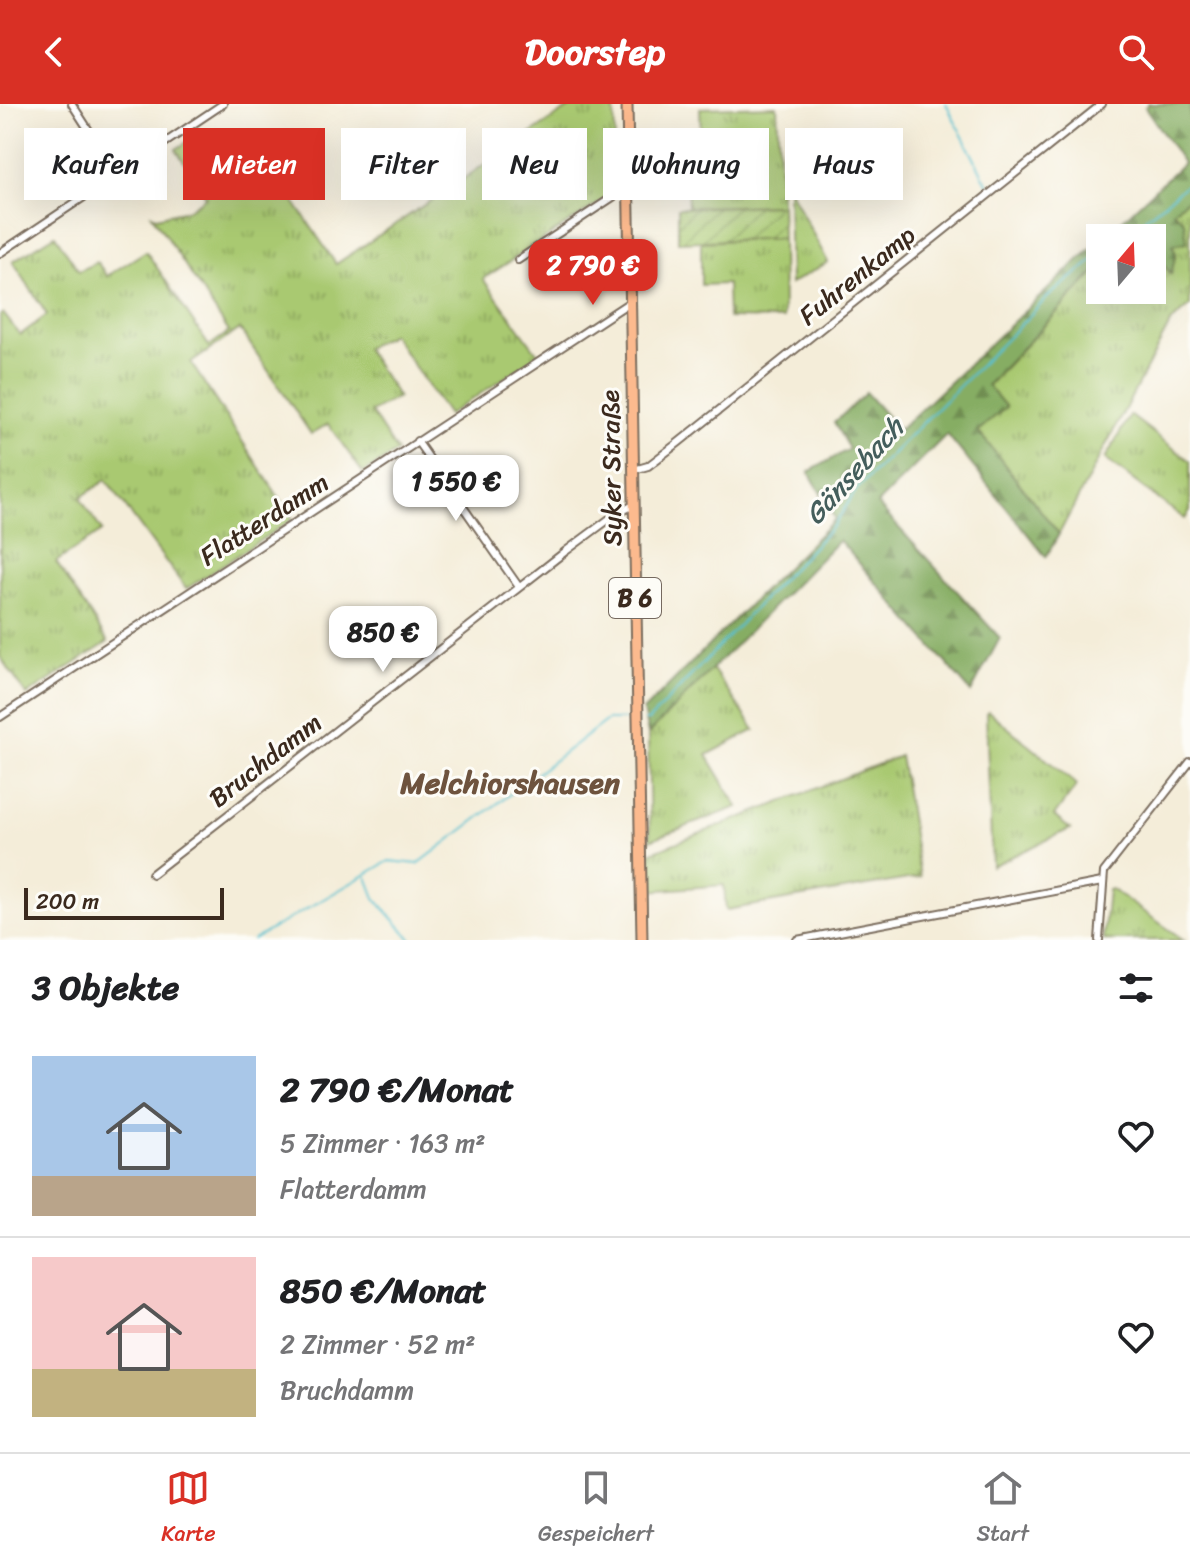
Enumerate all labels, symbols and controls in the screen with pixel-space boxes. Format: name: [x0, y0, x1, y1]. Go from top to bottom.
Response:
text: Doorstep: [525, 20, 665, 84]
icon: back: [32, 30, 76, 74]
icon: search: [1114, 30, 1158, 74]
chip: Kaufen: [24, 128, 167, 200]
chip: Mieten: [183, 128, 325, 200]
chip: Filter: [341, 128, 466, 200]
chip: Neu: [482, 128, 587, 200]
chip: Wohnung: [603, 128, 769, 200]
chip: Haus: [785, 128, 903, 200]
street label: Fuhrenkamp: [788, 213, 926, 337]
north arrow: [1086, 224, 1166, 304]
map controls: [1086, 224, 1166, 304]
pin: 2 790 €: [519, 239, 667, 307]
text: 2 790 €: [546, 242, 640, 288]
street label: Syker Straße: [587, 389, 635, 547]
water label: Gänsebach: [792, 404, 918, 536]
pin: 1 550 €: [382, 455, 530, 523]
text: 1 550 €: [411, 458, 501, 504]
street label: Flatterdamm: [190, 460, 338, 578]
road number: B 6: [609, 578, 661, 618]
pin: 850 €: [327, 606, 439, 674]
text: 850 €: [347, 609, 419, 655]
street label: Bruchdamm: [198, 701, 332, 819]
district label: Melchiorshausen: [399, 756, 621, 810]
text: 200 m: [36, 882, 99, 921]
scale bar: [24, 884, 224, 920]
text: 3 Objekte: [32, 958, 179, 1018]
icon: filters: [1114, 966, 1158, 1010]
text: 2 790 €/Monat: [280, 1060, 514, 1120]
icon: home: [96, 1088, 192, 1184]
icon: heart: [1114, 1114, 1158, 1158]
text: 5 Zimmer · 163 m²: [280, 1120, 486, 1166]
text: Flatterdamm: [280, 1166, 427, 1212]
text: 850 €/Monat: [280, 1261, 486, 1321]
icon: home: [96, 1289, 192, 1385]
icon: heart: [1114, 1315, 1158, 1359]
text: 2 Zimmer · 52 m²: [280, 1321, 475, 1367]
text: Bruchdamm: [280, 1367, 414, 1413]
tab: Karte: [161, 1466, 216, 1553]
tab: Gespeichert: [538, 1466, 654, 1553]
tab: Start: [976, 1466, 1029, 1553]

